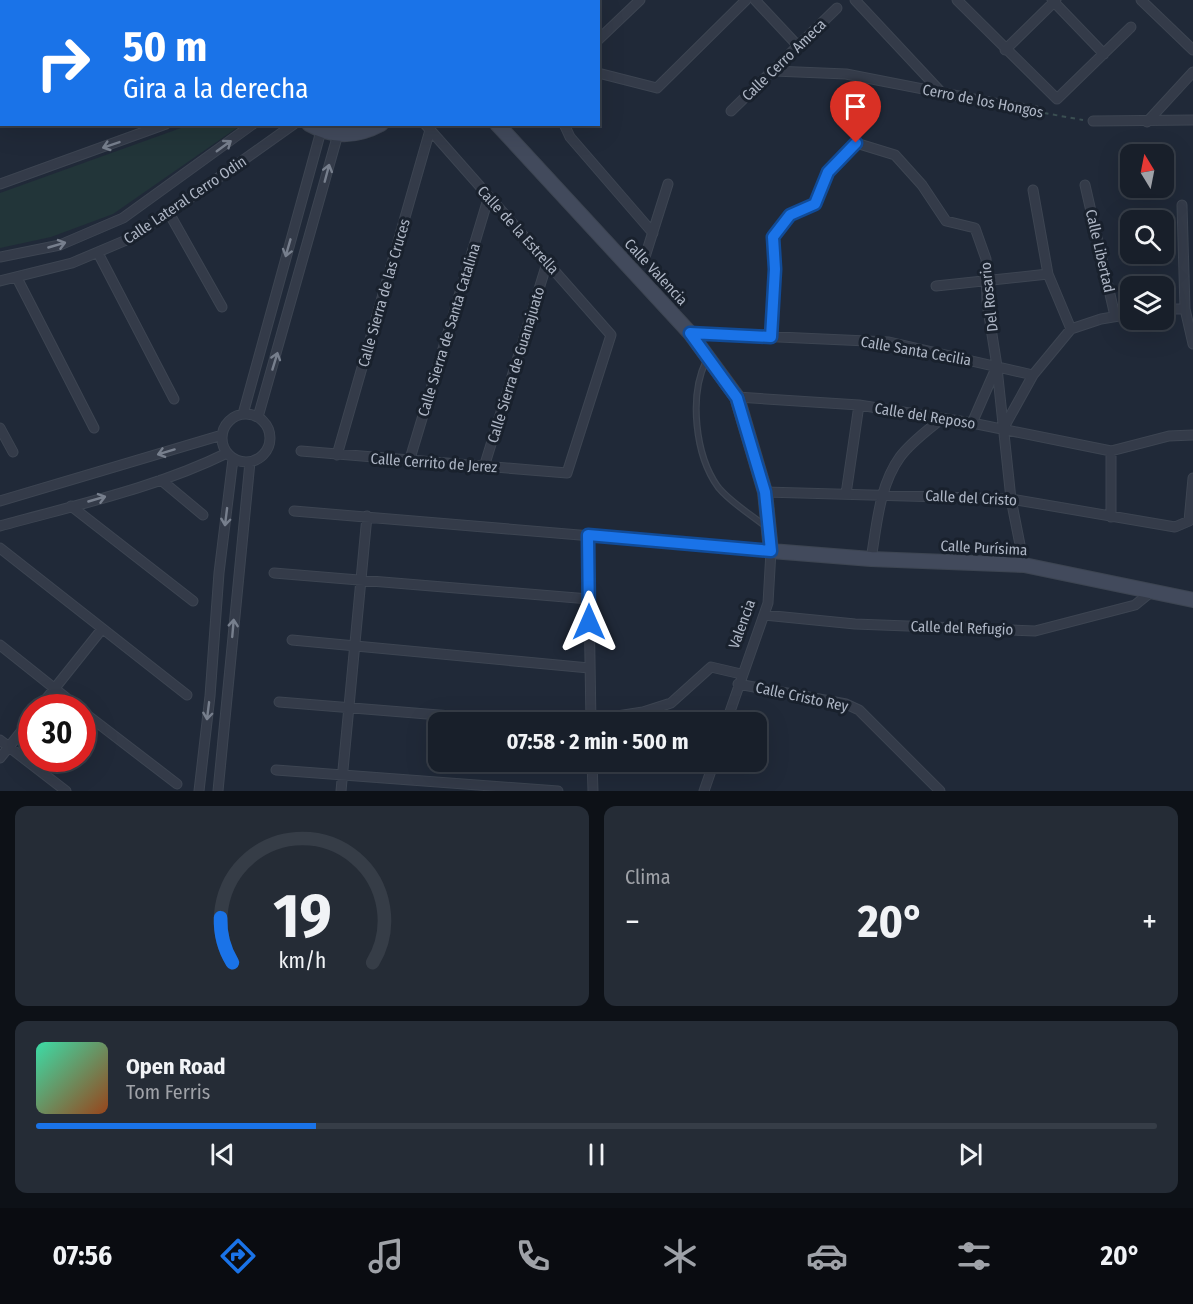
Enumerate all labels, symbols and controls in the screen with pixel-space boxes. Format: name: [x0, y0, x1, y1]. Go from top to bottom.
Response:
street label: Calle Cerro Ameca: [738, 15, 830, 105]
text: 50 m: [123, 22, 207, 72]
icon: right: [24, 24, 102, 102]
text: Gira a la derecha: [123, 73, 308, 105]
street label: Cerro de los Hongos: [921, 80, 1045, 122]
pin: [830, 81, 881, 143]
icon: arrive: [839, 90, 872, 123]
one-way arrow: [103, 140, 121, 151]
one-way arrow: [215, 140, 231, 152]
north arrow: [1120, 144, 1174, 198]
map controls: [1120, 144, 1174, 330]
street label: Calle Lateral Cerro Odin: [120, 152, 250, 248]
one-way arrow: [322, 164, 334, 183]
street label: Calle de la Estrella: [474, 182, 562, 278]
street label: Calle Libertad: [1082, 208, 1118, 294]
button: search: [1120, 210, 1174, 264]
street label: Calle Sierra de las Cruces: [354, 217, 414, 369]
street label: Calle Valencia: [621, 235, 691, 309]
one-way arrow: [47, 238, 66, 250]
one-way arrow: [281, 238, 293, 257]
street label: Calle Sierra de Santa Catalina: [414, 241, 484, 419]
street label: Del Rosario: [976, 261, 1002, 333]
button: layers: [1120, 276, 1174, 330]
street label: Calle Sierra de Guanajuato: [484, 285, 548, 445]
street label: Calle Santa Cecilia: [859, 332, 973, 370]
one-way arrow: [270, 352, 281, 371]
street label: Calle del Reposo: [873, 399, 977, 433]
one-way arrow: [157, 447, 176, 458]
street label: Calle Cerrito de Jerez: [370, 450, 498, 476]
street label: Calle del Cristo: [925, 487, 1017, 509]
one-way arrow: [87, 493, 106, 504]
one-way arrow: [221, 506, 232, 526]
street label: Calle Purísima: [940, 537, 1028, 559]
position arrow: [557, 590, 621, 654]
street label: Valencia: [725, 597, 759, 651]
street label: Calle del Refugio: [910, 617, 1014, 639]
one-way arrow: [228, 619, 239, 639]
street label: Calle Cristo Rey: [754, 678, 850, 716]
speed limit sign: 30: [18, 694, 96, 772]
one-way arrow: [203, 700, 214, 720]
text: 07:58 · 2 min · 500 m: [507, 728, 688, 755]
text: Clima: [625, 865, 670, 889]
text: 19: [273, 879, 331, 954]
text: 20°: [858, 895, 924, 949]
text: −: [625, 902, 640, 942]
text: +: [1142, 902, 1157, 942]
text: km/h: [278, 948, 326, 974]
text: Open Road: [126, 1053, 226, 1080]
text: Tom Ferris: [126, 1080, 210, 1104]
icon: previous: [206, 1138, 239, 1171]
icon: pause: [580, 1138, 613, 1171]
icon: next: [954, 1138, 987, 1171]
icon: directions: [217, 1235, 259, 1277]
icon: music: [365, 1235, 407, 1277]
icon: phone: [512, 1235, 554, 1277]
icon: climate: [659, 1235, 701, 1277]
icon: car: [806, 1235, 848, 1277]
icon: filters: [953, 1235, 995, 1277]
text: 07:56: [53, 1240, 112, 1272]
text: 20°: [1100, 1240, 1140, 1272]

